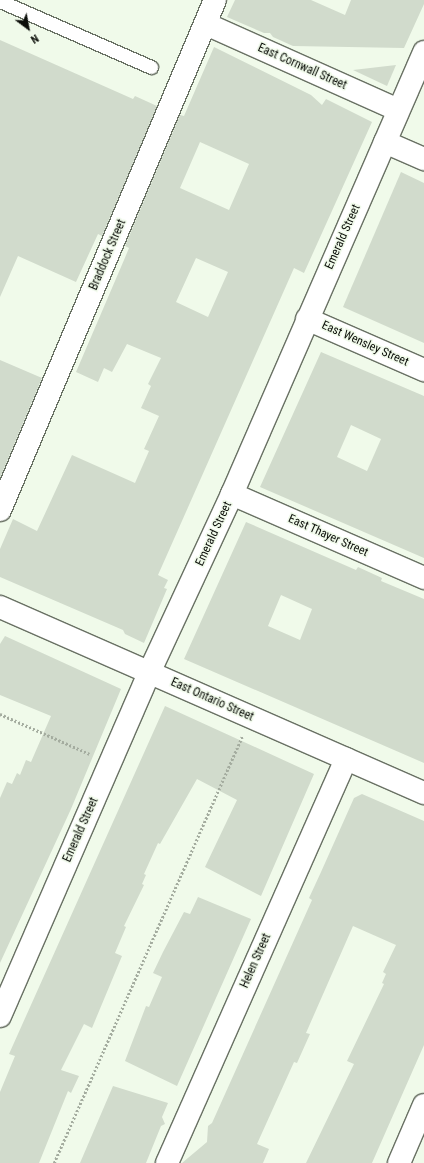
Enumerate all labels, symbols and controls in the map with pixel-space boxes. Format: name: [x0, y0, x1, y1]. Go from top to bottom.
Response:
north arrow: [8, 8, 48, 48]
text: N: [28, 31, 41, 46]
street label: East Cornwall Street: [255, 41, 349, 93]
street label: Emerald Street: [322, 202, 364, 272]
street label: Braddock Street: [87, 217, 129, 293]
street label: East Wensley Street: [319, 318, 411, 370]
street label: Emerald Street: [193, 500, 235, 568]
street label: East Thayer Street: [286, 512, 370, 560]
street label: East Ontario Street: [168, 675, 256, 725]
street label: Emerald Street: [60, 795, 102, 865]
street label: Helen Street: [238, 932, 274, 990]

